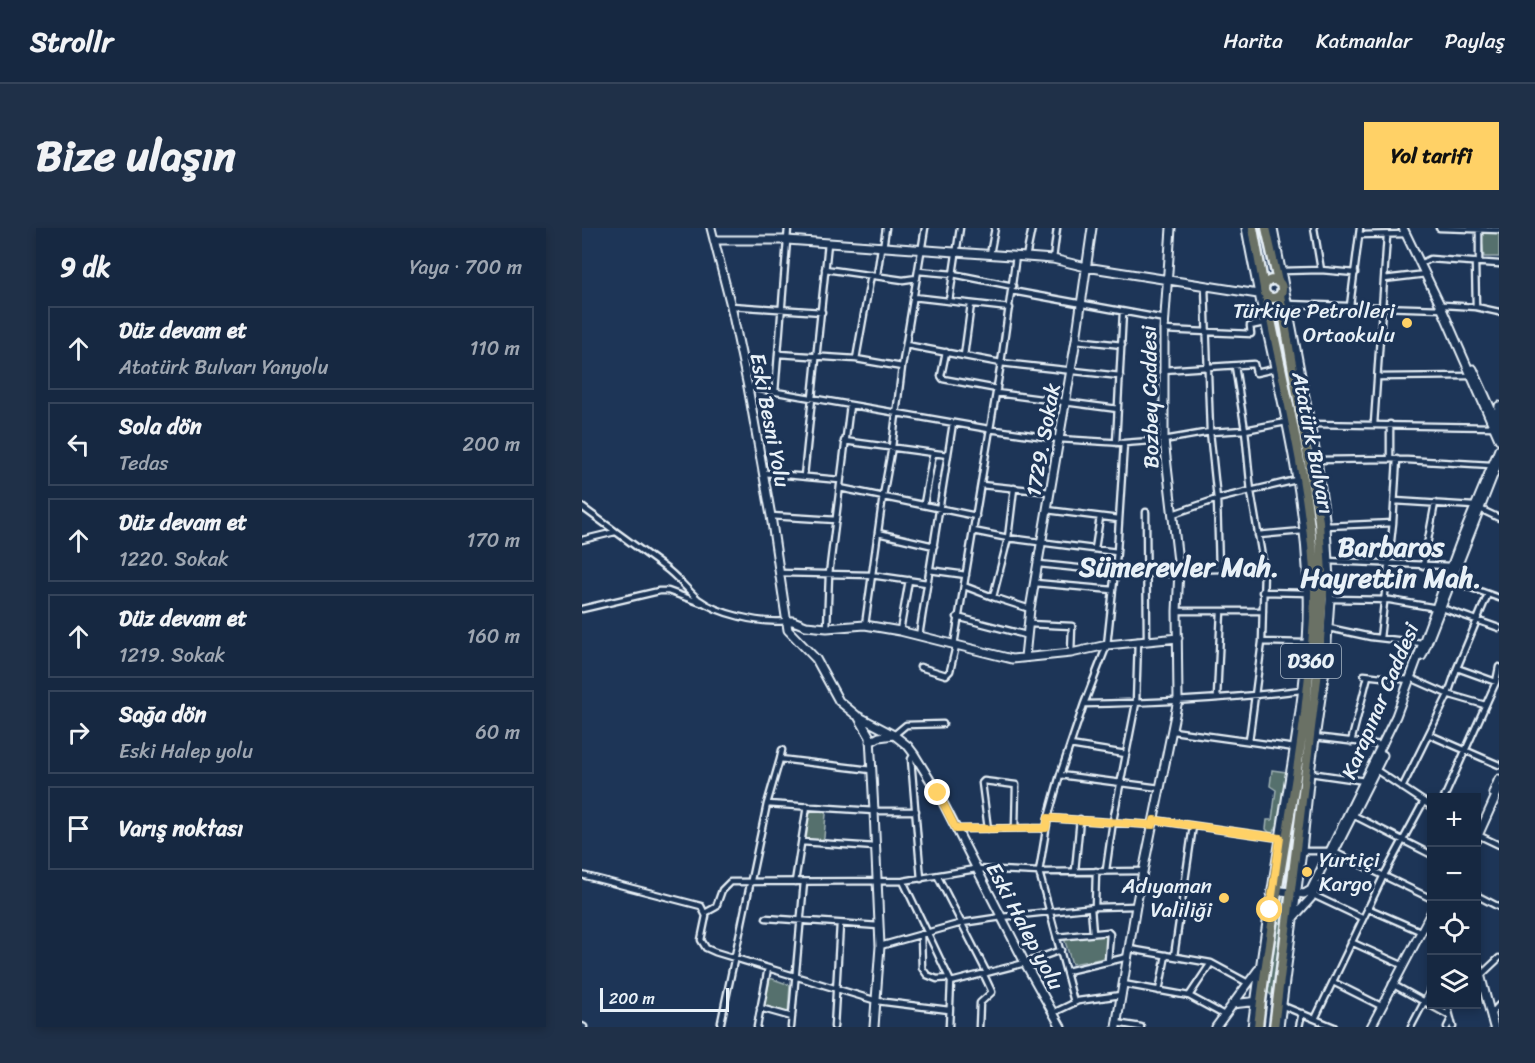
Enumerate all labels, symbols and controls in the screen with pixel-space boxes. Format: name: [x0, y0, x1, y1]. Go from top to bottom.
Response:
text: Strollr: [30, 17, 113, 66]
text: Harita: [1223, 22, 1283, 60]
text: Katmanlar: [1316, 22, 1412, 60]
text: Paylaş: [1445, 22, 1505, 60]
text: Bize ulaşın: [36, 119, 236, 193]
button: Yol tarifi: [1364, 122, 1499, 190]
text: 9 dk: [60, 244, 110, 290]
text: Yaya · 700 m: [410, 250, 522, 285]
place label: Türkiye Petrolleri Ortaokulu: [1233, 292, 1396, 354]
text: Düz devam et: [119, 311, 247, 350]
marker: Türkiye Petrolleri Ortaokulu: [1400, 316, 1414, 330]
street label: Bozbey Caddesi: [1130, 324, 1170, 469]
text: 110 m: [470, 331, 520, 366]
icon: ahead: [62, 332, 95, 365]
text: Atatürk Bulvarı Yanyolu: [119, 350, 328, 385]
street label: Eski Besni Yolu: [738, 350, 802, 491]
street label: Atatürk Bulvarı: [1280, 368, 1345, 518]
street label: 1729. Sokak: [1014, 380, 1072, 500]
text: Sola dön: [119, 407, 202, 446]
text: 200 m: [463, 427, 520, 462]
icon: left: [62, 428, 95, 461]
text: Tedas: [119, 446, 168, 481]
text: Düz devam et: [119, 503, 247, 542]
text: 170 m: [467, 523, 520, 558]
district label: Barbaros Hayrettin Mah.: [1301, 523, 1481, 602]
icon: ahead: [62, 524, 95, 557]
text: 1220. Sokak: [119, 542, 229, 577]
district label: Sümerevler Mah.: [1078, 543, 1279, 591]
text: Düz devam et: [119, 599, 247, 638]
street label: Karapınar Caddesi: [1330, 616, 1431, 785]
text: 160 m: [467, 619, 520, 654]
icon: ahead: [62, 620, 95, 653]
text: 1219. Sokak: [119, 638, 225, 673]
road number: D360: [1281, 644, 1341, 678]
text: Sağa dön: [119, 695, 206, 734]
text: 60 m: [475, 715, 520, 750]
icon: right: [62, 716, 95, 749]
text: Eski Halep yolu: [119, 734, 253, 769]
route end: [924, 779, 950, 805]
map controls: [1427, 793, 1481, 1009]
button: +: [1427, 793, 1481, 847]
text: Varış noktası: [119, 809, 243, 848]
icon: arrive: [62, 812, 95, 845]
place label: Yurtiçi Kargo: [1319, 841, 1381, 903]
button: −: [1427, 847, 1481, 901]
street label: Eski Halep yolu: [975, 855, 1075, 998]
marker: Yurtiçi Kargo: [1300, 865, 1314, 879]
place label: Adıyaman Valiliği: [1121, 867, 1213, 929]
marker: Adıyaman Valiliği: [1217, 891, 1231, 905]
route start: [1256, 896, 1282, 922]
button: locate: [1427, 901, 1481, 955]
button: layers: [1427, 955, 1481, 1009]
text: 200 m: [609, 984, 655, 1013]
scale bar: [600, 985, 729, 1012]

